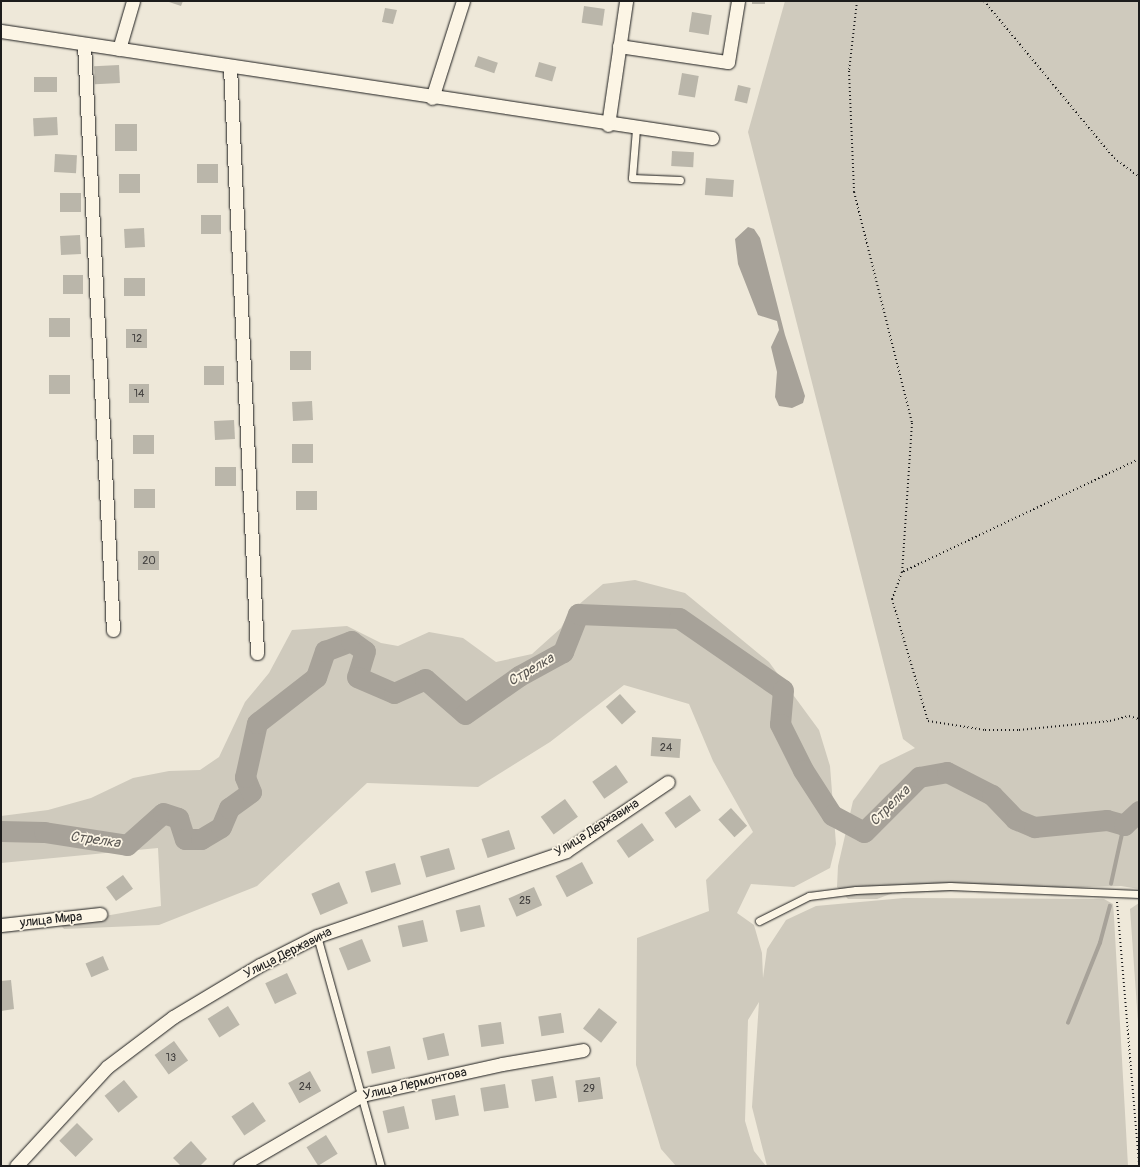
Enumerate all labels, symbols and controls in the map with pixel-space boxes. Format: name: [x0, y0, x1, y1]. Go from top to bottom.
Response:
house number: 12: [132, 332, 142, 346]
house number: 14: [134, 387, 144, 401]
house number: 20: [142, 554, 156, 568]
water label: Стрелка: [505, 650, 557, 690]
house number: 24: [660, 741, 672, 755]
water label: Стрелка: [866, 782, 914, 830]
street label: Улица Державина: [552, 796, 642, 860]
water label: Стрелка: [69, 828, 121, 852]
house number: 25: [519, 894, 531, 908]
street label: улица Мира: [19, 909, 83, 931]
street label: Улица Державина: [241, 924, 335, 982]
house number: 13: [166, 1051, 176, 1065]
street label: Улица Лермонтова: [362, 1065, 468, 1103]
house number: 24: [299, 1080, 311, 1094]
house number: 29: [583, 1082, 595, 1096]

